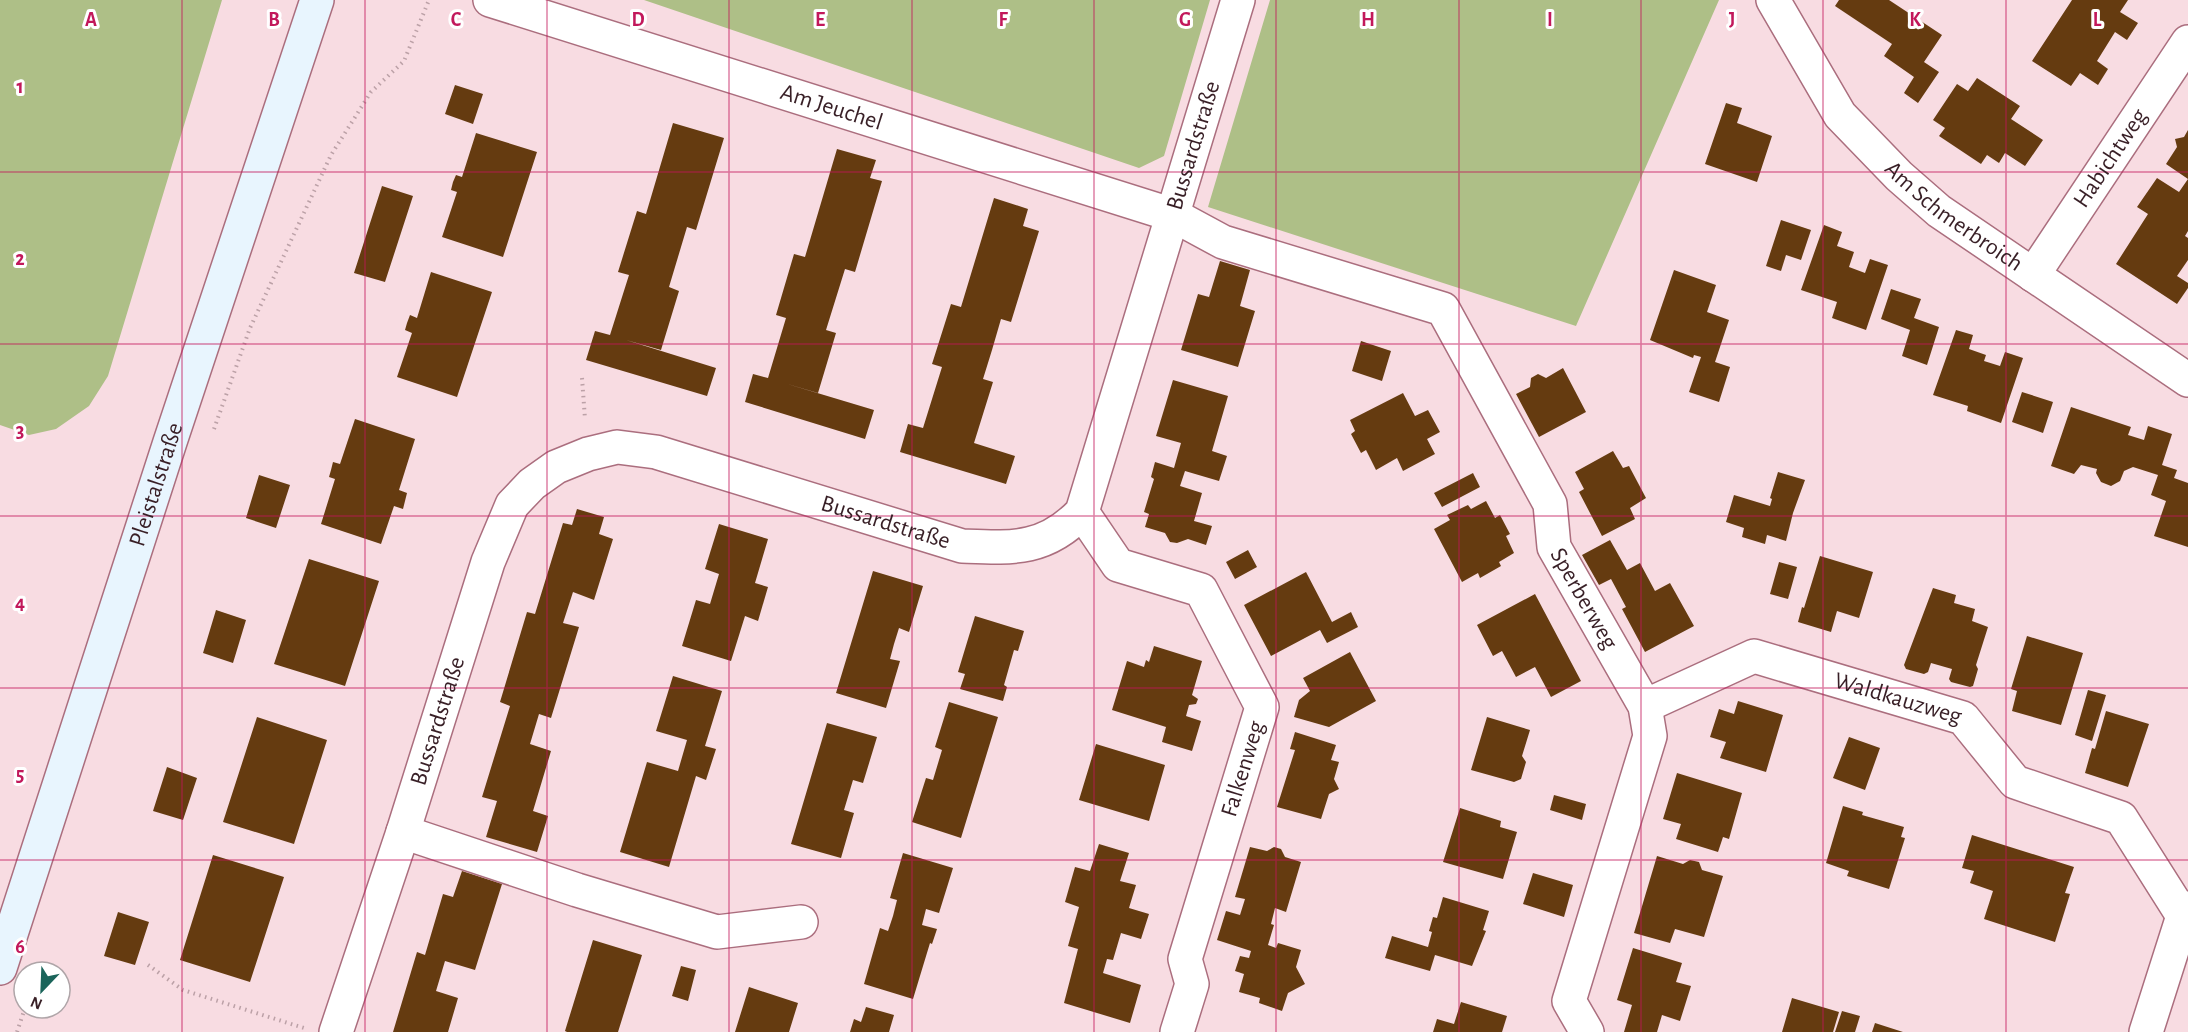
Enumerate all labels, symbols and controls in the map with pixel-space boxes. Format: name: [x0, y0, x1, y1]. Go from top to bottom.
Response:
text: A: [85, 10, 97, 30]
text: B: [268, 10, 280, 30]
text: C: [451, 10, 462, 30]
text: D: [631, 10, 645, 30]
text: E: [815, 10, 825, 30]
text: F: [998, 10, 1008, 30]
text: G: [1179, 10, 1191, 30]
text: H: [1361, 10, 1375, 30]
text: I: [1547, 10, 1553, 30]
text: J: [1729, 10, 1735, 30]
text: K: [1909, 10, 1921, 30]
text: L: [2093, 10, 2102, 30]
text: 1: [16, 77, 24, 97]
street label: Bussardstraße: [1163, 78, 1225, 213]
street label: Am Jeuchel: [777, 80, 886, 135]
street label: Habichtweg: [2069, 105, 2152, 212]
street label: Am Schmerbroich: [1880, 157, 2027, 276]
text: 2: [15, 249, 25, 269]
street label: Pleistalstraße: [125, 420, 188, 549]
text: 3: [16, 421, 24, 441]
street label: Bussardstraße: [818, 491, 953, 554]
street label: Sperberweg: [1545, 544, 1622, 654]
text: 4: [15, 593, 25, 613]
street label: Bussardstraße: [406, 654, 469, 789]
street label: Waldkauzweg: [1831, 668, 1965, 729]
street label: Falkenweg: [1217, 718, 1269, 820]
text: 5: [16, 765, 24, 785]
text: 6: [15, 937, 25, 957]
north arrow: [12, 960, 72, 1020]
text: N: [28, 993, 45, 1012]

